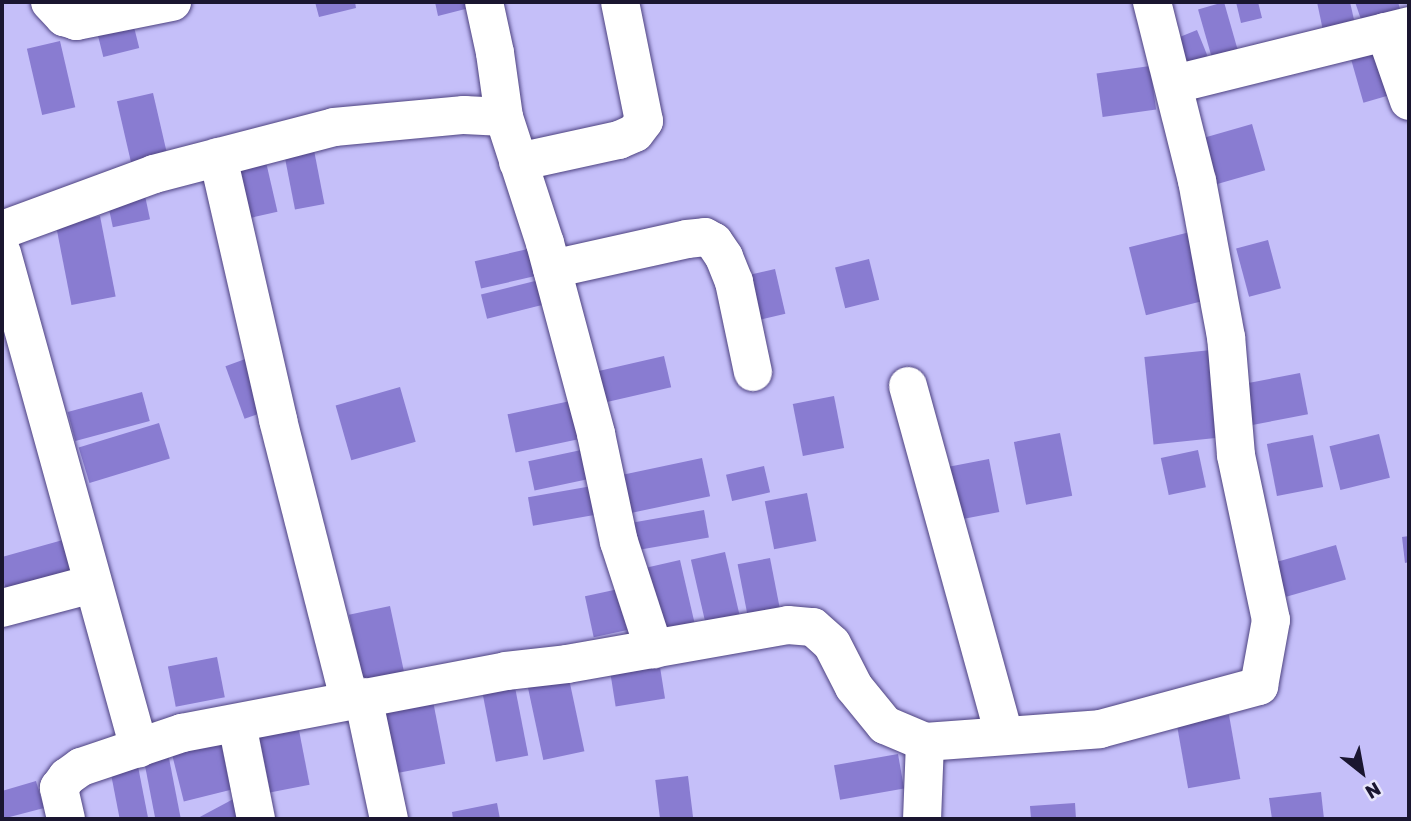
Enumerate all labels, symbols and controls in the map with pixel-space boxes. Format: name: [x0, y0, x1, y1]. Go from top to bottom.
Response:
north arrow: [1327, 737, 1397, 807]
text: N: [1361, 777, 1385, 804]

